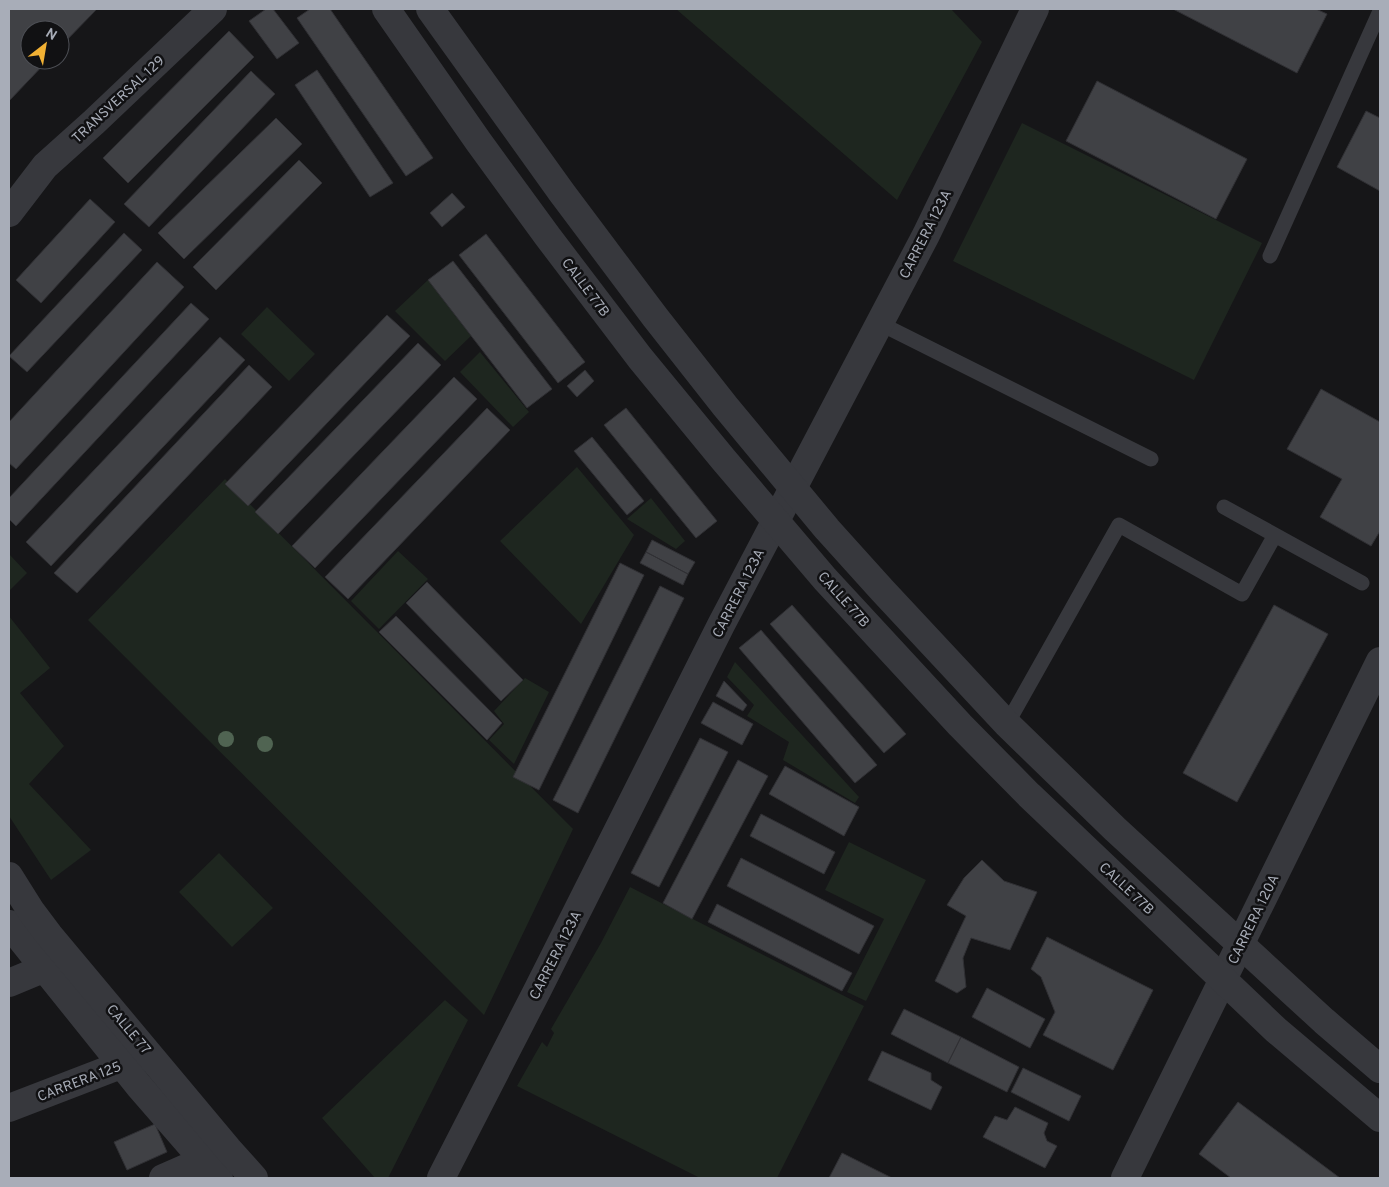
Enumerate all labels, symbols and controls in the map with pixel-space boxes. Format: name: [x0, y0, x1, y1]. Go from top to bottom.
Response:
north arrow: [20, 20, 70, 70]
text: N: [42, 25, 60, 45]
street label: TRANSVERSAL 129: [69, 53, 169, 147]
street label: CARRERA 123A: [897, 187, 956, 282]
street label: CALLE 77B: [557, 255, 612, 321]
street label: CARRERA 123A: [710, 546, 769, 641]
street label: CALLE 77B: [813, 569, 872, 631]
street label: CALLE 77B: [1095, 859, 1157, 919]
street label: CARRERA 120A: [1225, 872, 1283, 967]
street label: CARRERA 123A: [527, 908, 586, 1003]
street label: CALLE 77: [102, 1002, 154, 1058]
street label: CARRERA 125: [35, 1059, 124, 1106]

